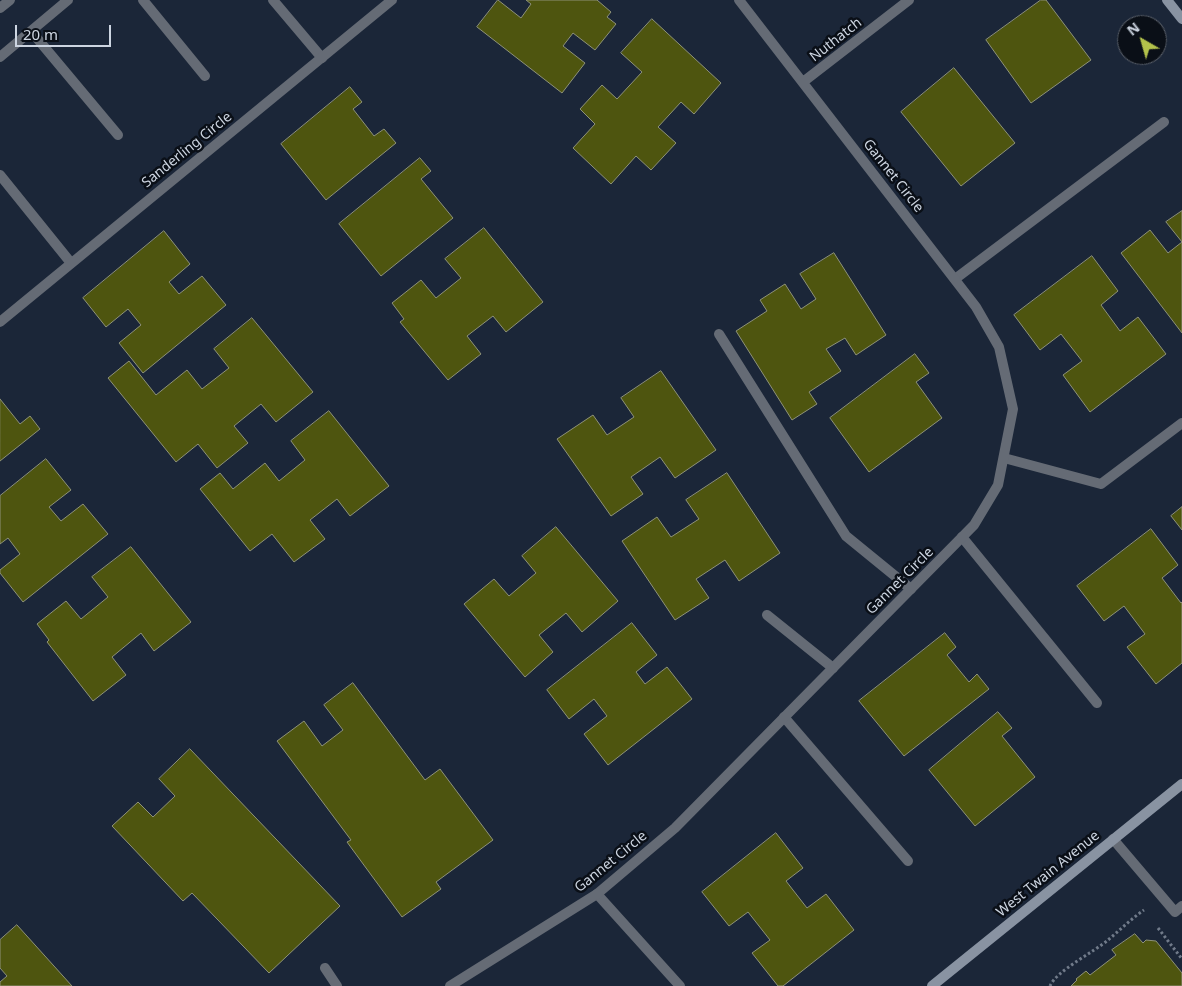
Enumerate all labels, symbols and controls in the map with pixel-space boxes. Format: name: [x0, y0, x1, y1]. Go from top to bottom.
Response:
scale bar: [18, 15, 114, 47]
street label: Nuthatch: [807, 15, 865, 65]
north arrow: [1117, 15, 1167, 65]
text: N: [1123, 18, 1143, 40]
text: 20 m: [23, 24, 58, 44]
street label: Sanderling Circle: [139, 109, 235, 191]
street label: Gannet Circle: [859, 136, 927, 216]
street label: Gannet Circle: [863, 544, 937, 618]
street label: West Twain Avenue: [993, 827, 1103, 921]
street label: Gannet Circle: [571, 828, 651, 896]

